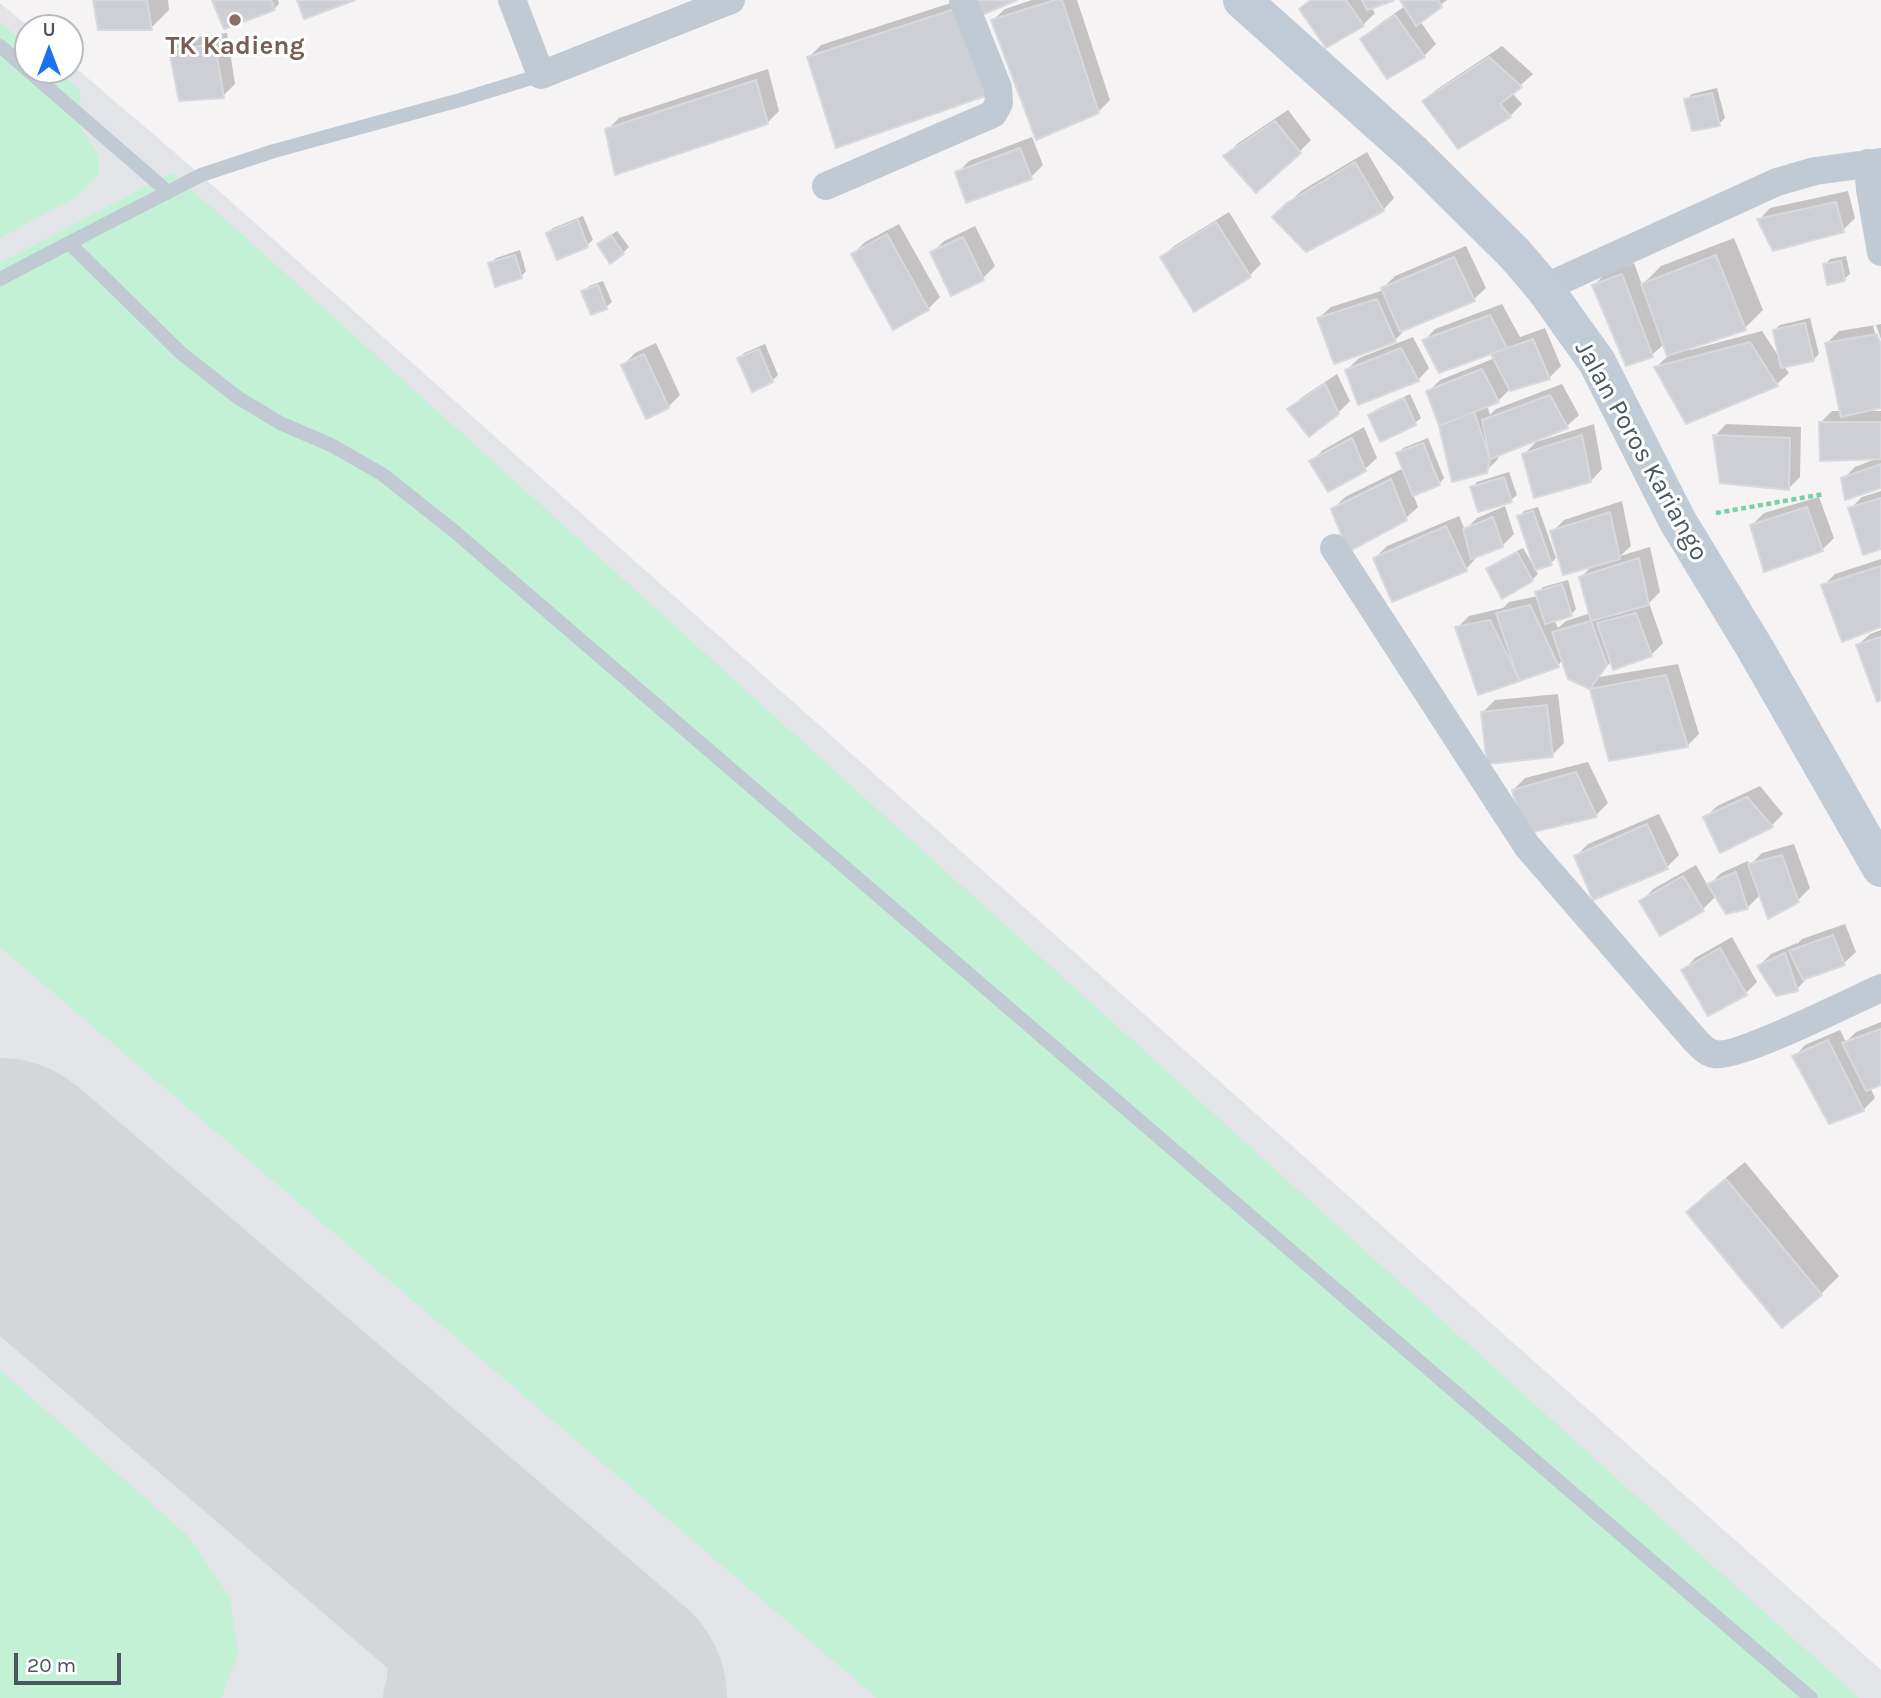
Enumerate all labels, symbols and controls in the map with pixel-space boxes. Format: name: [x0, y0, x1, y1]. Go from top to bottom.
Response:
marker: TK Kadieng: [227, 12, 243, 28]
north arrow: [14, 14, 84, 84]
text: U: [42, 19, 56, 41]
place label: TK Kadieng: [165, 31, 305, 63]
street label: Jalan Poros Kariango: [1568, 336, 1714, 566]
scale bar: [18, 1638, 124, 1682]
text: 20 m: [27, 1653, 76, 1677]

